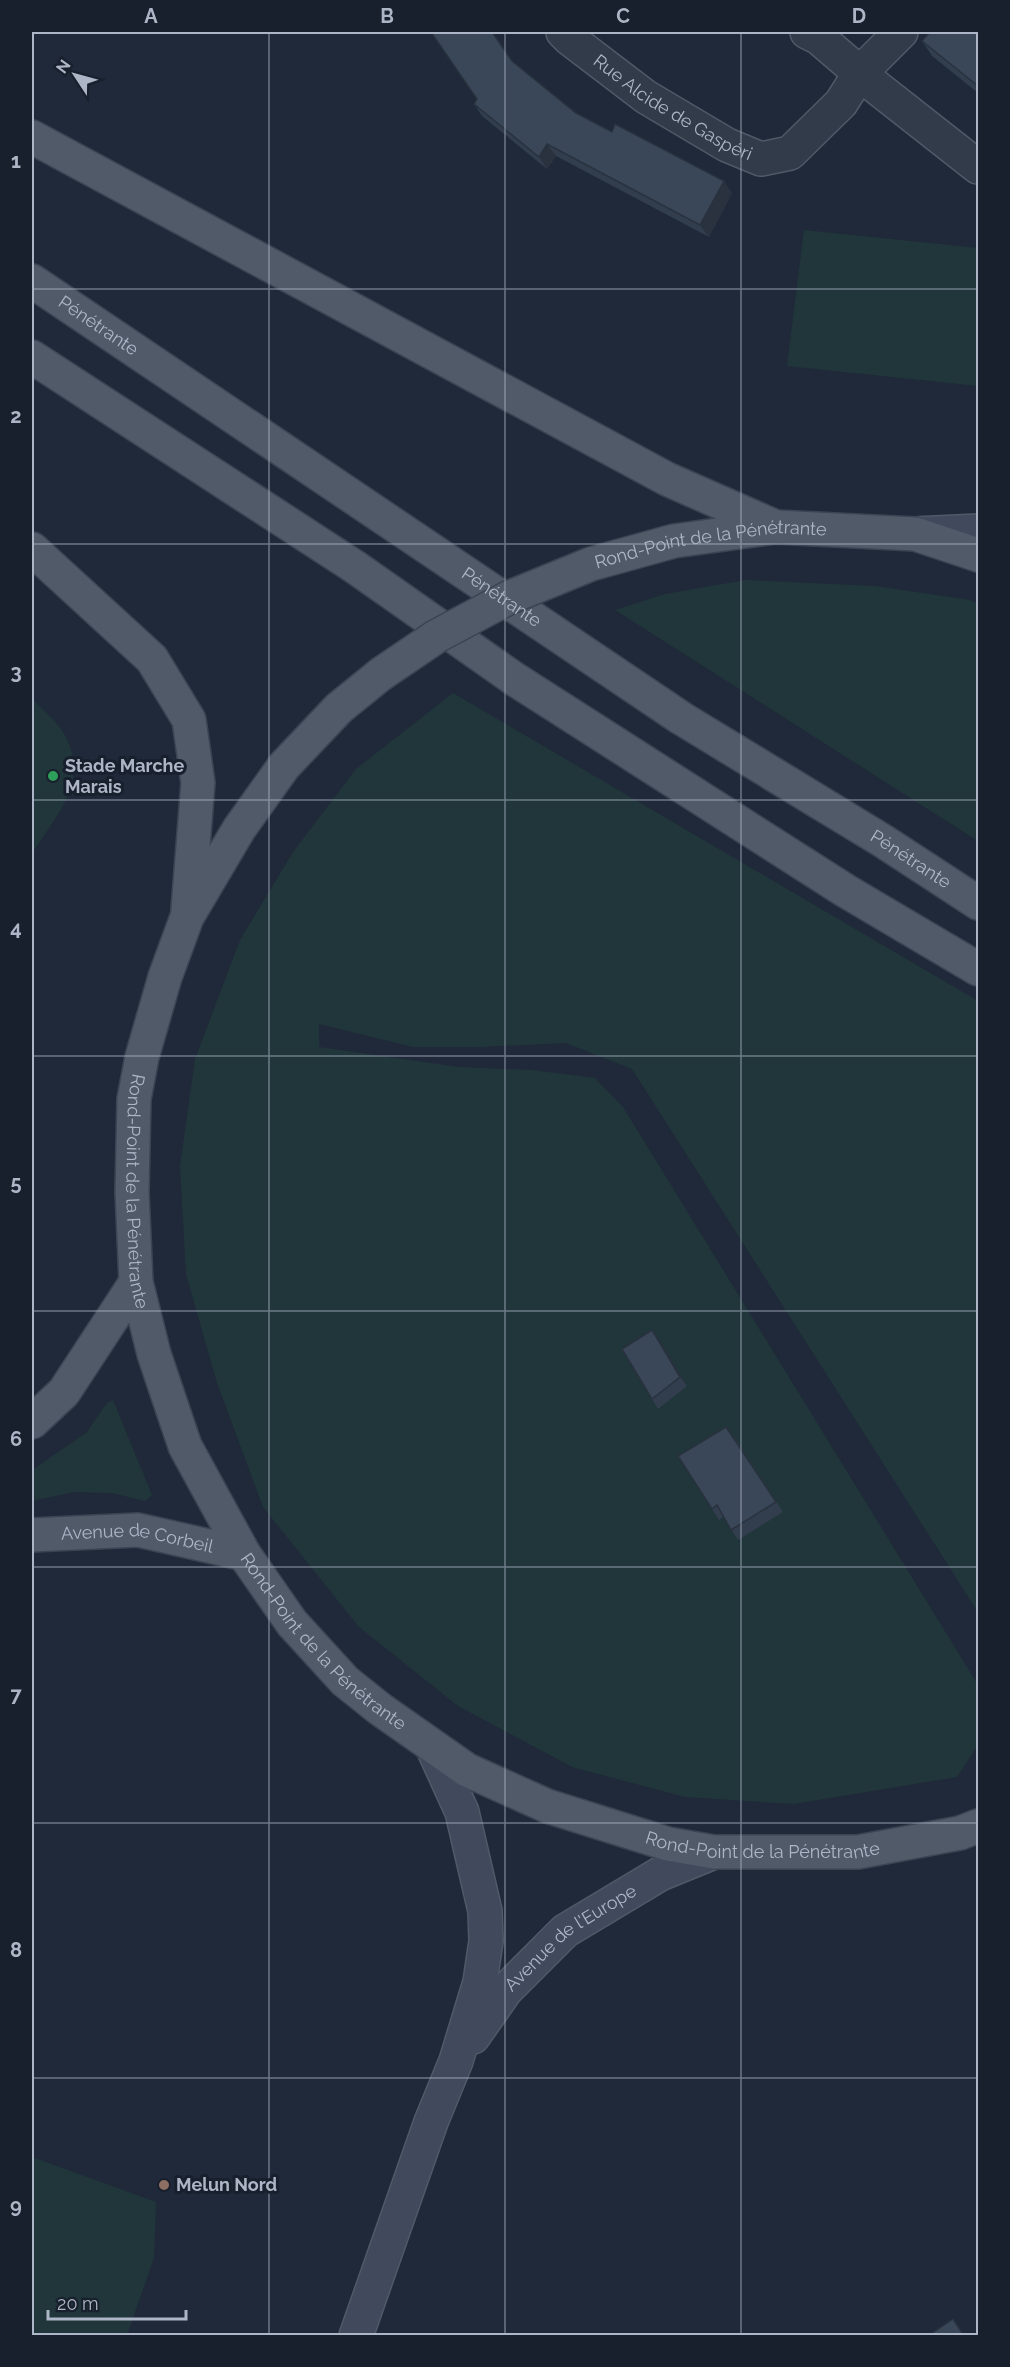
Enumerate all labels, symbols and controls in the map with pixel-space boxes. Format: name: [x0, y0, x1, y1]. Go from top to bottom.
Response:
text: A: [144, 4, 158, 28]
text: B: [380, 4, 394, 28]
text: C: [616, 4, 630, 28]
text: D: [852, 4, 866, 28]
north arrow: [45, 45, 105, 105]
street label: Rue Alcide de Gaspéri: [589, 50, 756, 164]
text: N: [52, 56, 75, 77]
text: 1: [11, 149, 21, 173]
street label: Pénétrante: [55, 291, 143, 360]
text: 2: [10, 404, 22, 428]
street label: Rond-Point de la Pénétrante: [592, 516, 828, 572]
street label: Pénétrante: [458, 562, 546, 631]
text: 3: [10, 660, 22, 684]
place label: Stade Marche Marais: [65, 755, 184, 797]
marker: Stade Marche Marais: [46, 769, 60, 783]
street label: Pénétrante: [867, 825, 955, 893]
text: 4: [10, 916, 22, 940]
street label: Rond-Point de la Pénétrante: [122, 1072, 153, 1311]
text: 5: [10, 1171, 22, 1195]
text: 6: [10, 1427, 22, 1451]
street label: Avenue de Corbeil: [60, 1519, 216, 1557]
street label: Rond-Point de la Pénétrante: [237, 1549, 411, 1734]
text: 7: [10, 1683, 22, 1707]
street label: Rond-Point de la Pénétrante: [643, 1827, 882, 1863]
street label: Avenue de l'Europe: [500, 1880, 640, 1995]
text: 8: [10, 1938, 22, 1962]
place label: Melun Nord: [176, 2174, 277, 2195]
marker: Melun Nord: [157, 2178, 171, 2192]
text: 9: [10, 2194, 22, 2218]
scale bar: [48, 2283, 186, 2321]
text: 20 m: [57, 2293, 99, 2314]

